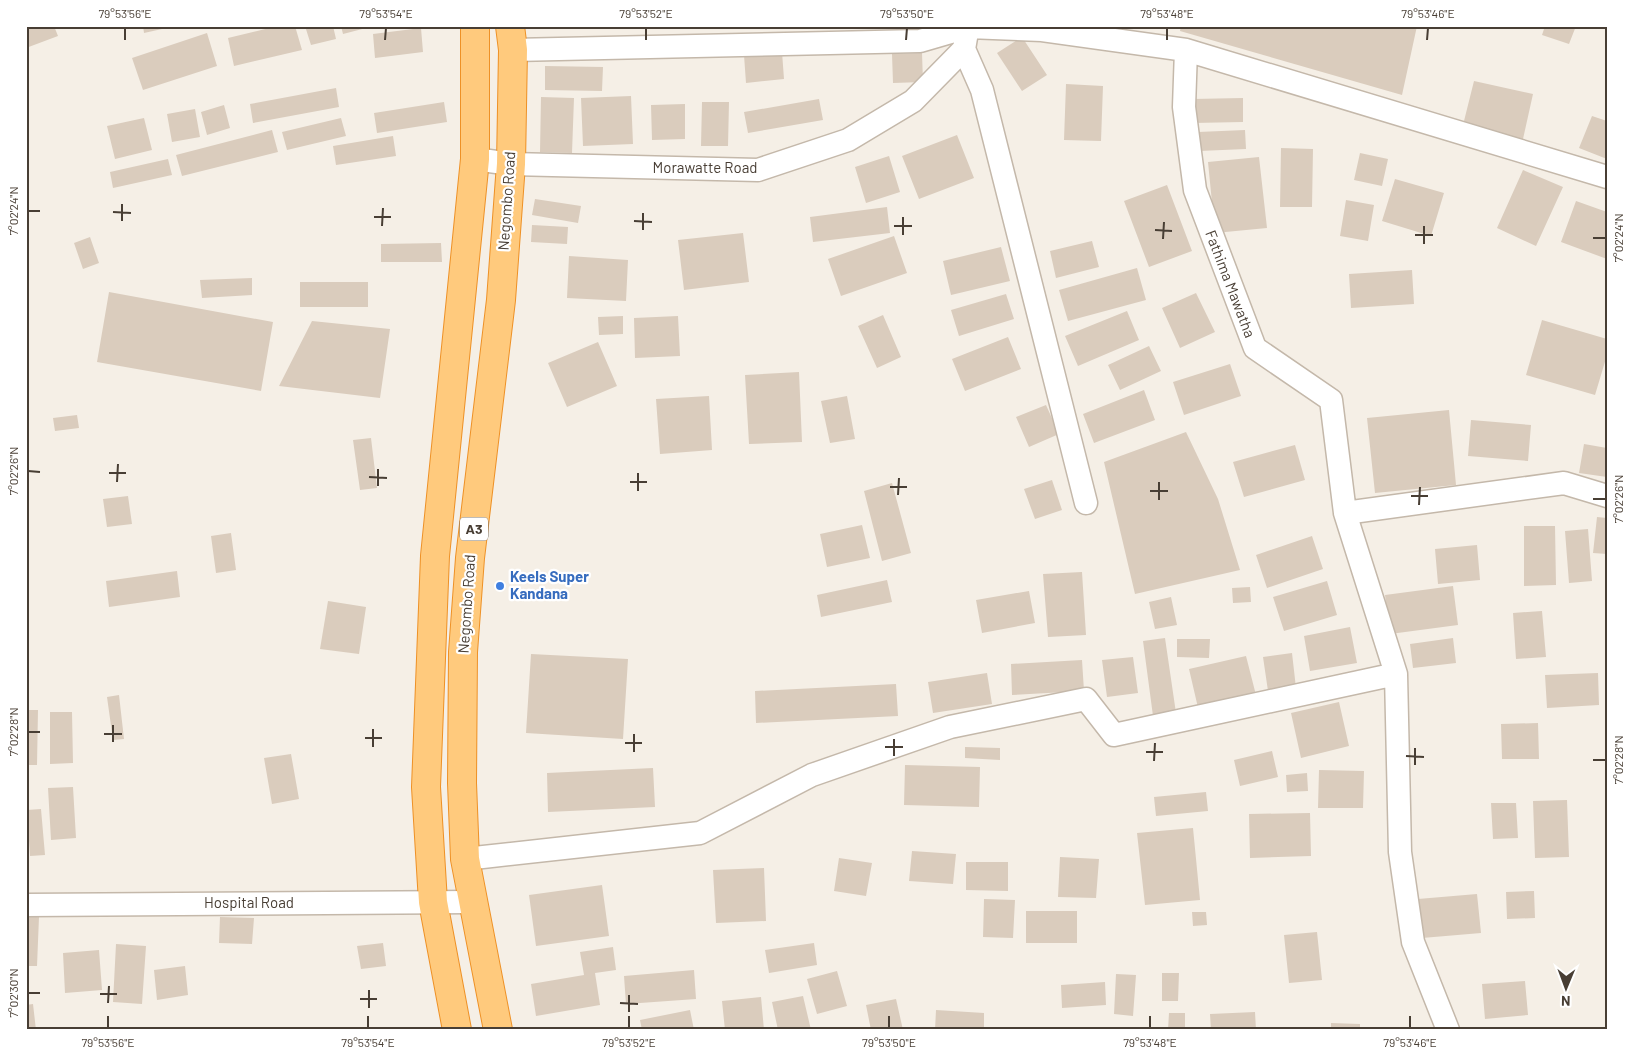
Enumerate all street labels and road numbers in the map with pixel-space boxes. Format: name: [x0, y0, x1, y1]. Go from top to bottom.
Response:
street label: Negombo Road: [494, 151, 518, 251]
street label: Morawatte Road: [652, 158, 758, 176]
street label: Fathima Mawatha: [1202, 227, 1260, 340]
road number: A3: [460, 518, 488, 540]
street label: Negombo Road: [454, 554, 478, 654]
street label: Hospital Road: [204, 893, 294, 911]

